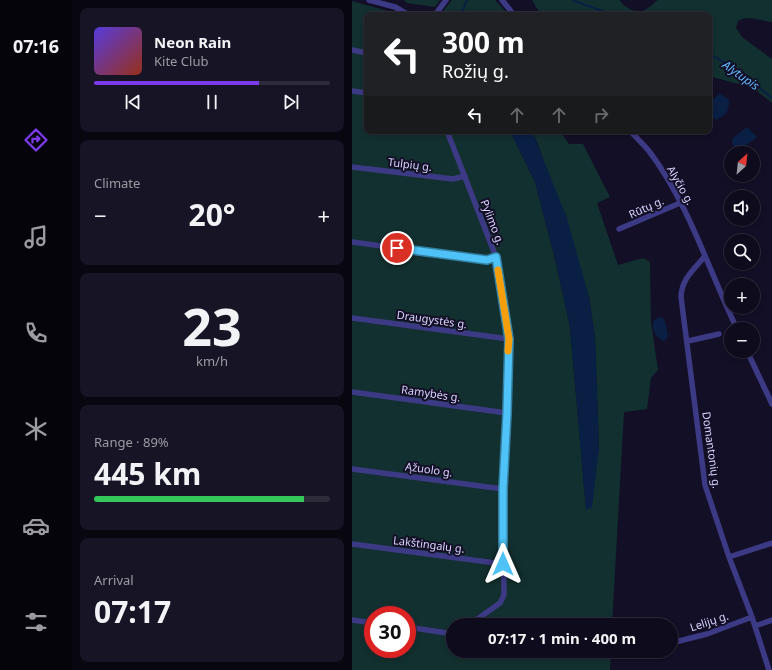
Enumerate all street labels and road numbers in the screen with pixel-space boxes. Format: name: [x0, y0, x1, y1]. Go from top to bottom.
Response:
street label: Tulpių g.: [387, 154, 433, 174]
street label: Alyčio g.: [664, 163, 698, 207]
street label: Rūtų g.: [626, 193, 666, 221]
street label: Pylimo g.: [477, 197, 509, 247]
street label: Draugystės g.: [396, 307, 468, 331]
street label: Ramybės g.: [400, 381, 462, 405]
street label: Domantonių g.: [699, 411, 725, 490]
street label: Ąžuolo g.: [404, 458, 454, 480]
street label: Lakštingalų g.: [392, 532, 466, 556]
street label: Lelijų g.: [688, 608, 730, 634]

